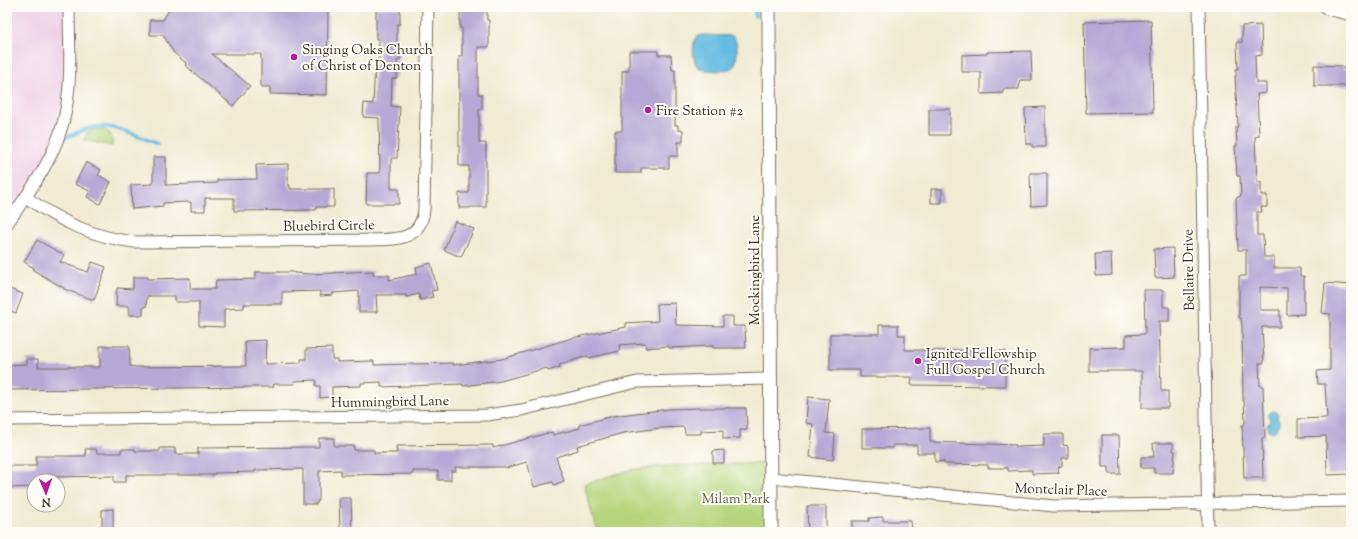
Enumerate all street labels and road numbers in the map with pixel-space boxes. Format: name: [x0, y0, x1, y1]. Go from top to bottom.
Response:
street label: Mockingbird Lane: [746, 215, 766, 325]
street label: Bluebird Circle: [283, 216, 375, 238]
street label: Bellaire Drive: [1179, 229, 1201, 311]
street label: Hummingbird Lane: [331, 392, 449, 414]
street label: Montclair Place: [1014, 479, 1108, 503]

